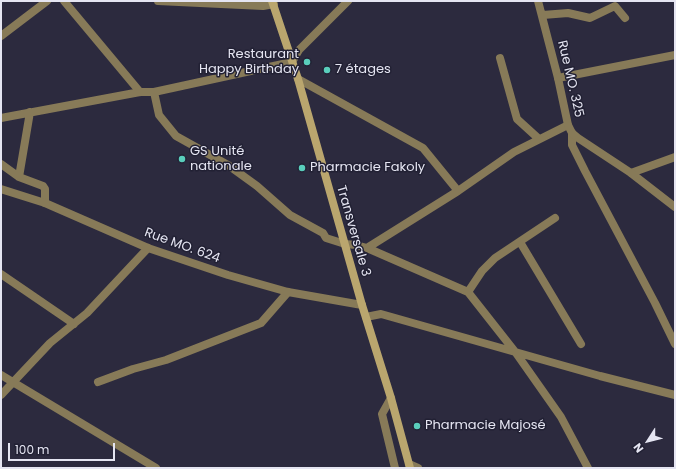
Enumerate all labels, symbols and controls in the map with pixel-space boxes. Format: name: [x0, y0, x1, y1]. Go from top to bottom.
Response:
street label: Rue MO. 325: [554, 39, 586, 119]
place label: Restaurant Happy Birthday: [199, 47, 299, 78]
marker: Restaurant Happy Birthday: [302, 57, 312, 67]
place label: 7 étages: [335, 62, 391, 78]
marker: 7 étages: [322, 65, 332, 75]
place label: GS Unité nationale: [190, 144, 252, 175]
marker: GS Unité nationale: [177, 154, 187, 164]
place label: Pharmacie Fakoly: [310, 160, 425, 176]
marker: Pharmacie Fakoly: [297, 163, 307, 173]
street label: Transversale 3: [333, 184, 373, 278]
street label: Rue MO. 624: [142, 225, 222, 267]
place label: Pharmacie Majosé: [425, 418, 546, 434]
marker: Pharmacie Majosé: [412, 421, 422, 431]
north arrow: [628, 421, 668, 461]
scale bar: [10, 435, 117, 461]
text: N: [629, 440, 647, 456]
text: 100 m: [15, 441, 49, 458]

